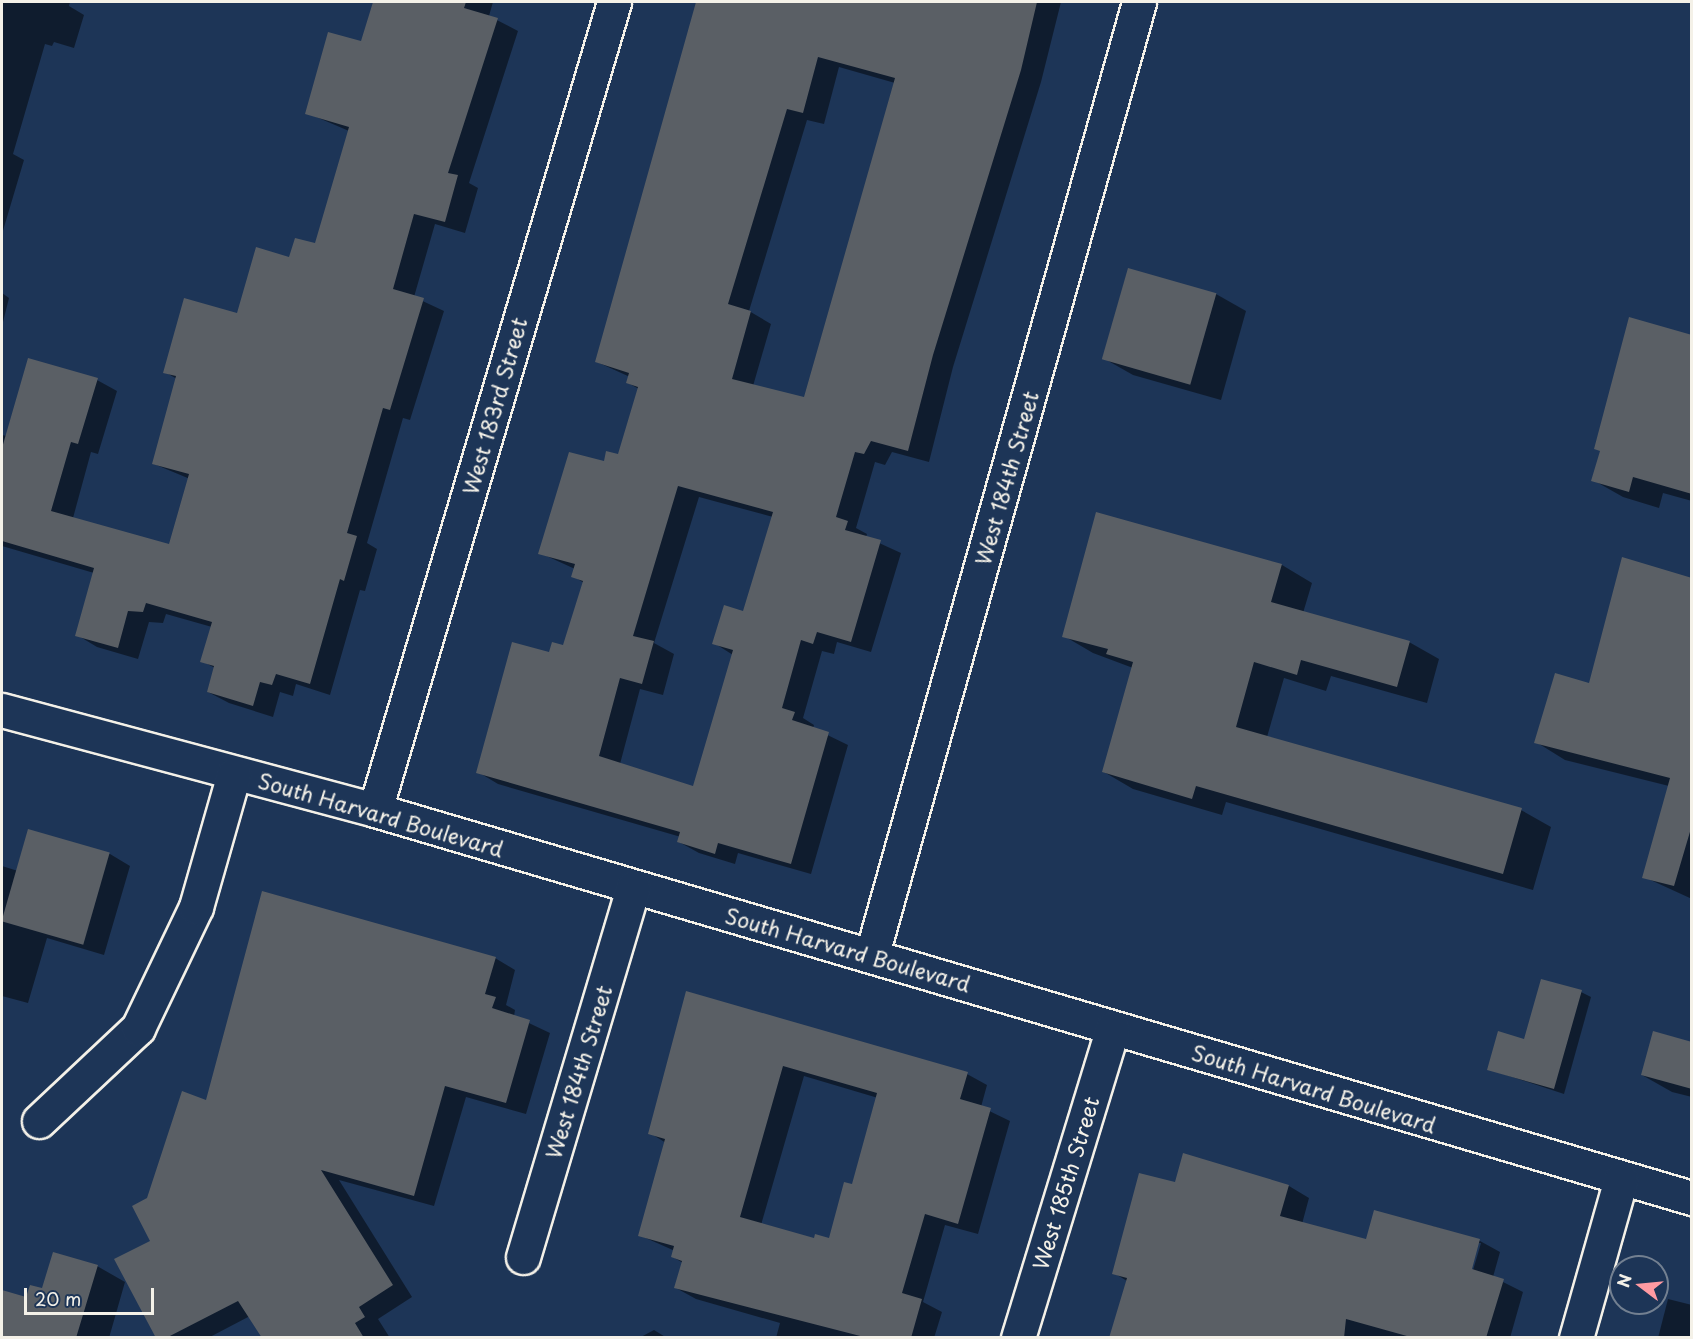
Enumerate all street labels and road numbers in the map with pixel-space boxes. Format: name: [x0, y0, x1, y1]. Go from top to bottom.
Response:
street label: West 183rd Street: [457, 314, 531, 498]
street label: West 184th Street: [969, 387, 1043, 569]
street label: South Harvard Boulevard: [255, 767, 507, 861]
street label: South Harvard Boulevard: [722, 902, 974, 996]
street label: West 184th Street: [539, 982, 617, 1162]
street label: South Harvard Boulevard: [1188, 1039, 1440, 1137]
street label: West 185th Street: [1026, 1093, 1104, 1273]

